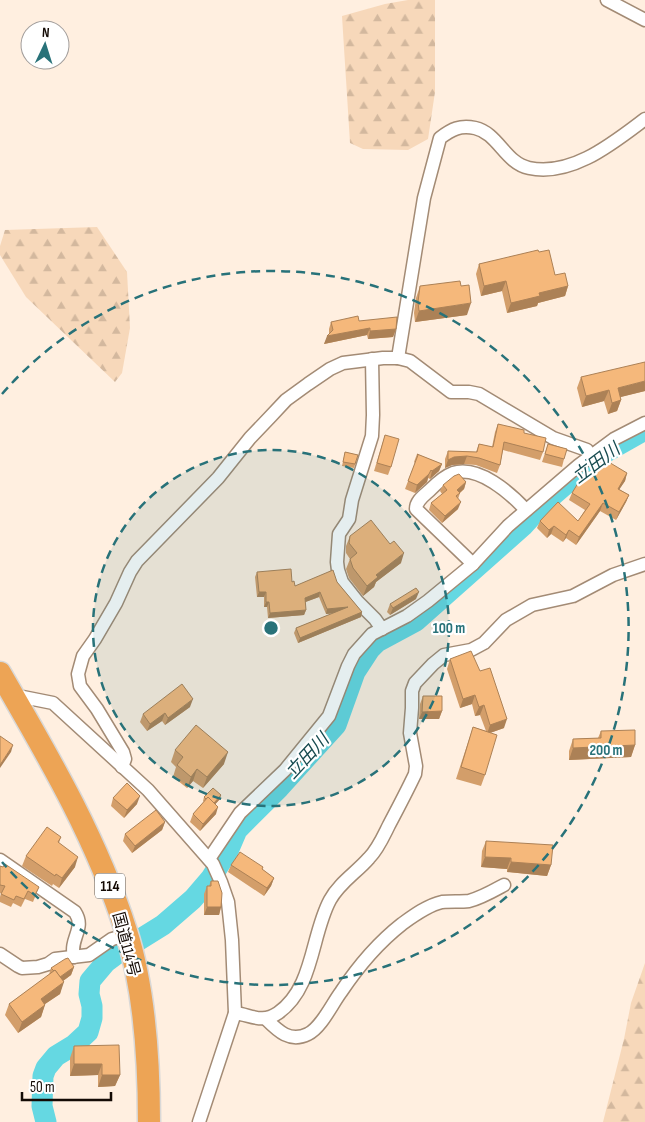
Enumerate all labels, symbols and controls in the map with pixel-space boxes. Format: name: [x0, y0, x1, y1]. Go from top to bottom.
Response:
north arrow: [20, 20, 70, 70]
text: N: [42, 24, 50, 41]
water label: 立田川: [568, 438, 626, 488]
centre of rings: [262, 619, 280, 637]
text: 100 m: [433, 619, 465, 638]
water label: 立田川: [281, 728, 335, 783]
text: 200 m: [589, 741, 623, 760]
road number: 114: [95, 874, 125, 898]
street label: 国道114号: [108, 910, 143, 979]
scale bar: [22, 1070, 111, 1102]
text: 50 m: [30, 1078, 55, 1097]

